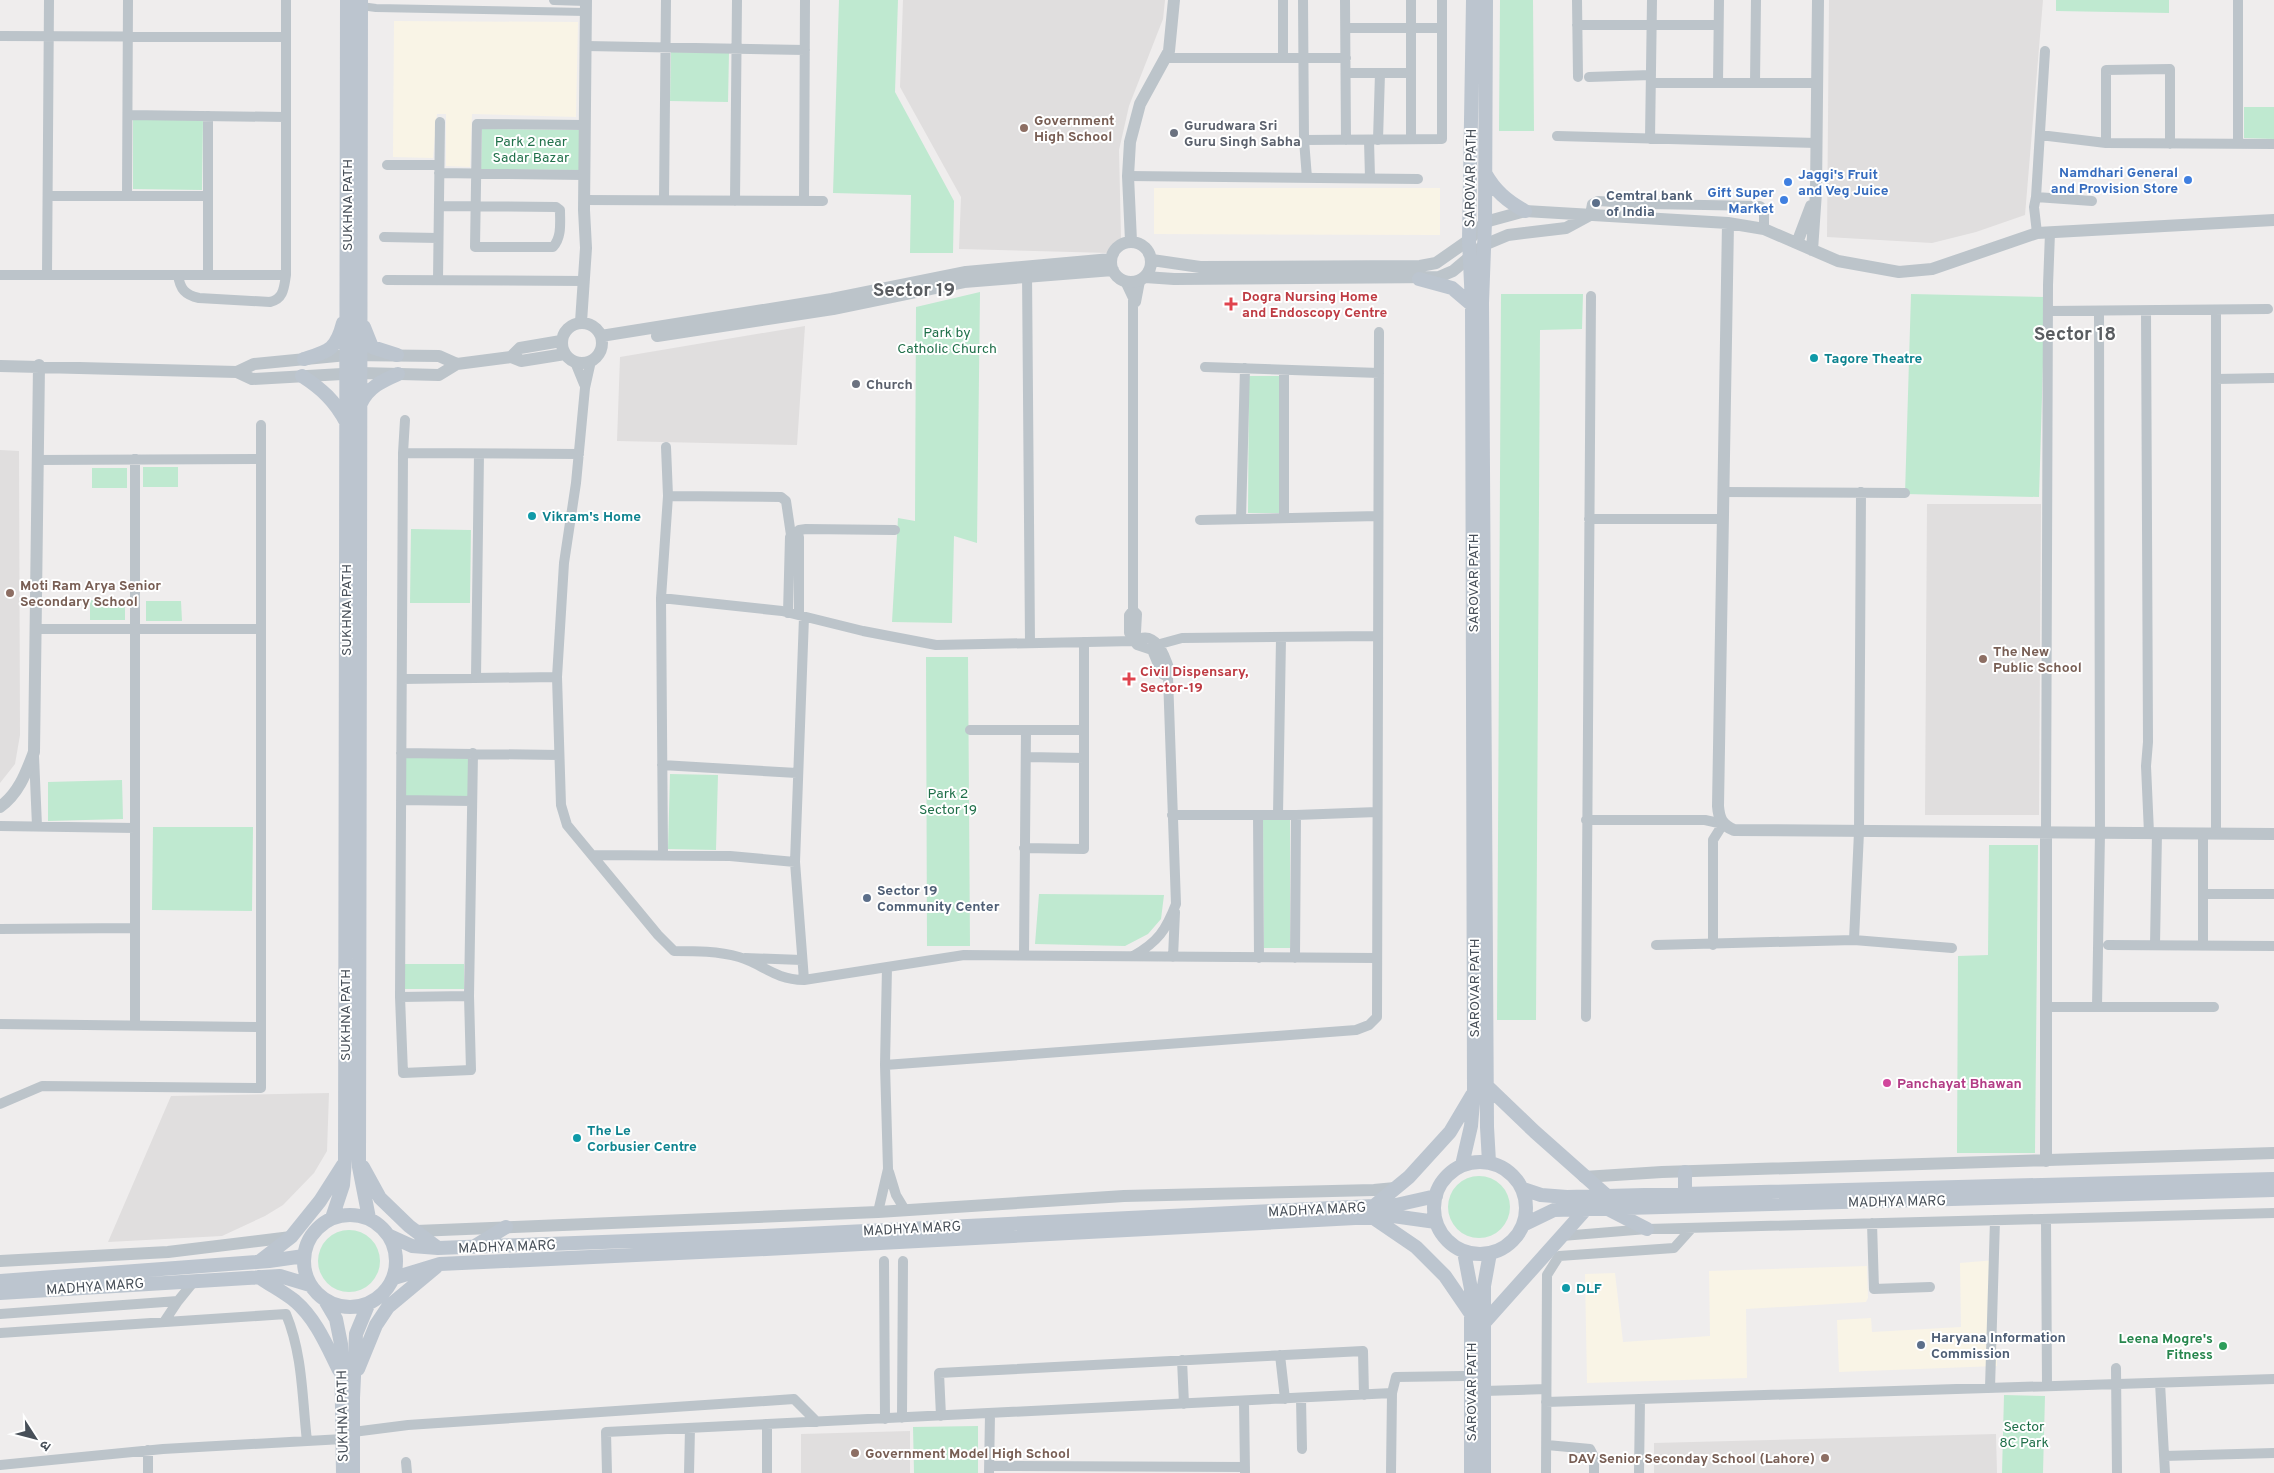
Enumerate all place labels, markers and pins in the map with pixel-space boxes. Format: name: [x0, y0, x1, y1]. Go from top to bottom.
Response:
place label: Government High School: [1034, 113, 1115, 146]
place label: Gurudwara Sri Guru Singh Sabha: [1184, 118, 1301, 151]
marker: Government High School: [1018, 122, 1030, 134]
marker: Gurudwara Sri Guru Singh Sabha: [1168, 127, 1180, 139]
place label: Namdhari General and Provision Store: [2051, 165, 2178, 198]
place label: Jaggi's Fruit and Veg Juice: [1798, 167, 1889, 200]
marker: Namdhari General and Provision Store: [2182, 174, 2194, 186]
marker: Jaggi's Fruit and Veg Juice: [1782, 176, 1794, 188]
place label: Gift Super Market: [1707, 185, 1774, 218]
place label: Cemtral bank of India: [1606, 188, 1693, 221]
marker: Gift Super Market: [1778, 194, 1790, 206]
marker: Cemtral bank of India: [1590, 197, 1602, 209]
place label: Dogra Nursing Home and Endoscopy Centre: [1242, 289, 1387, 322]
marker: Dogra Nursing Home and Endoscopy Centre: [1224, 297, 1238, 311]
place label: Tagore Theatre: [1824, 351, 1922, 368]
marker: Tagore Theatre: [1808, 352, 1820, 364]
place label: Church: [866, 377, 913, 394]
marker: Church: [850, 378, 862, 390]
place label: Vikram's Home: [542, 509, 641, 526]
marker: Vikram's Home: [526, 510, 538, 522]
place label: Moti Ram Arya Senior Secondary School: [20, 578, 161, 611]
marker: Moti Ram Arya Senior Secondary School: [4, 587, 16, 599]
place label: The New Public School: [1993, 644, 2082, 677]
marker: The New Public School: [1977, 653, 1989, 665]
place label: Civil Dispensary, Sector-19: [1140, 664, 1248, 697]
marker: Civil Dispensary, Sector-19: [1122, 672, 1136, 686]
place label: Sector 19 Community Center: [877, 883, 1000, 916]
marker: Sector 19 Community Center: [861, 892, 873, 904]
place label: Panchayat Bhawan: [1897, 1076, 2022, 1093]
marker: Panchayat Bhawan: [1881, 1077, 1893, 1089]
place label: The Le Corbusier Centre: [587, 1123, 697, 1156]
marker: The Le Corbusier Centre: [571, 1132, 583, 1144]
place label: DLF: [1576, 1281, 1602, 1298]
marker: DLF: [1560, 1282, 1572, 1294]
place label: Haryana Information Commission: [1931, 1330, 2066, 1363]
place label: Leena Mogre's Fitness: [2119, 1331, 2213, 1364]
marker: Haryana Information Commission: [1915, 1339, 1927, 1351]
marker: Leena Mogre's Fitness: [2217, 1340, 2229, 1352]
place label: Government Model High School: [865, 1446, 1070, 1463]
marker: Government Model High School: [849, 1447, 861, 1459]
place label: DAV Senior Seconday School (Lahore): [1568, 1451, 1815, 1468]
marker: DAV Senior Seconday School (Lahore): [1819, 1452, 1831, 1464]

